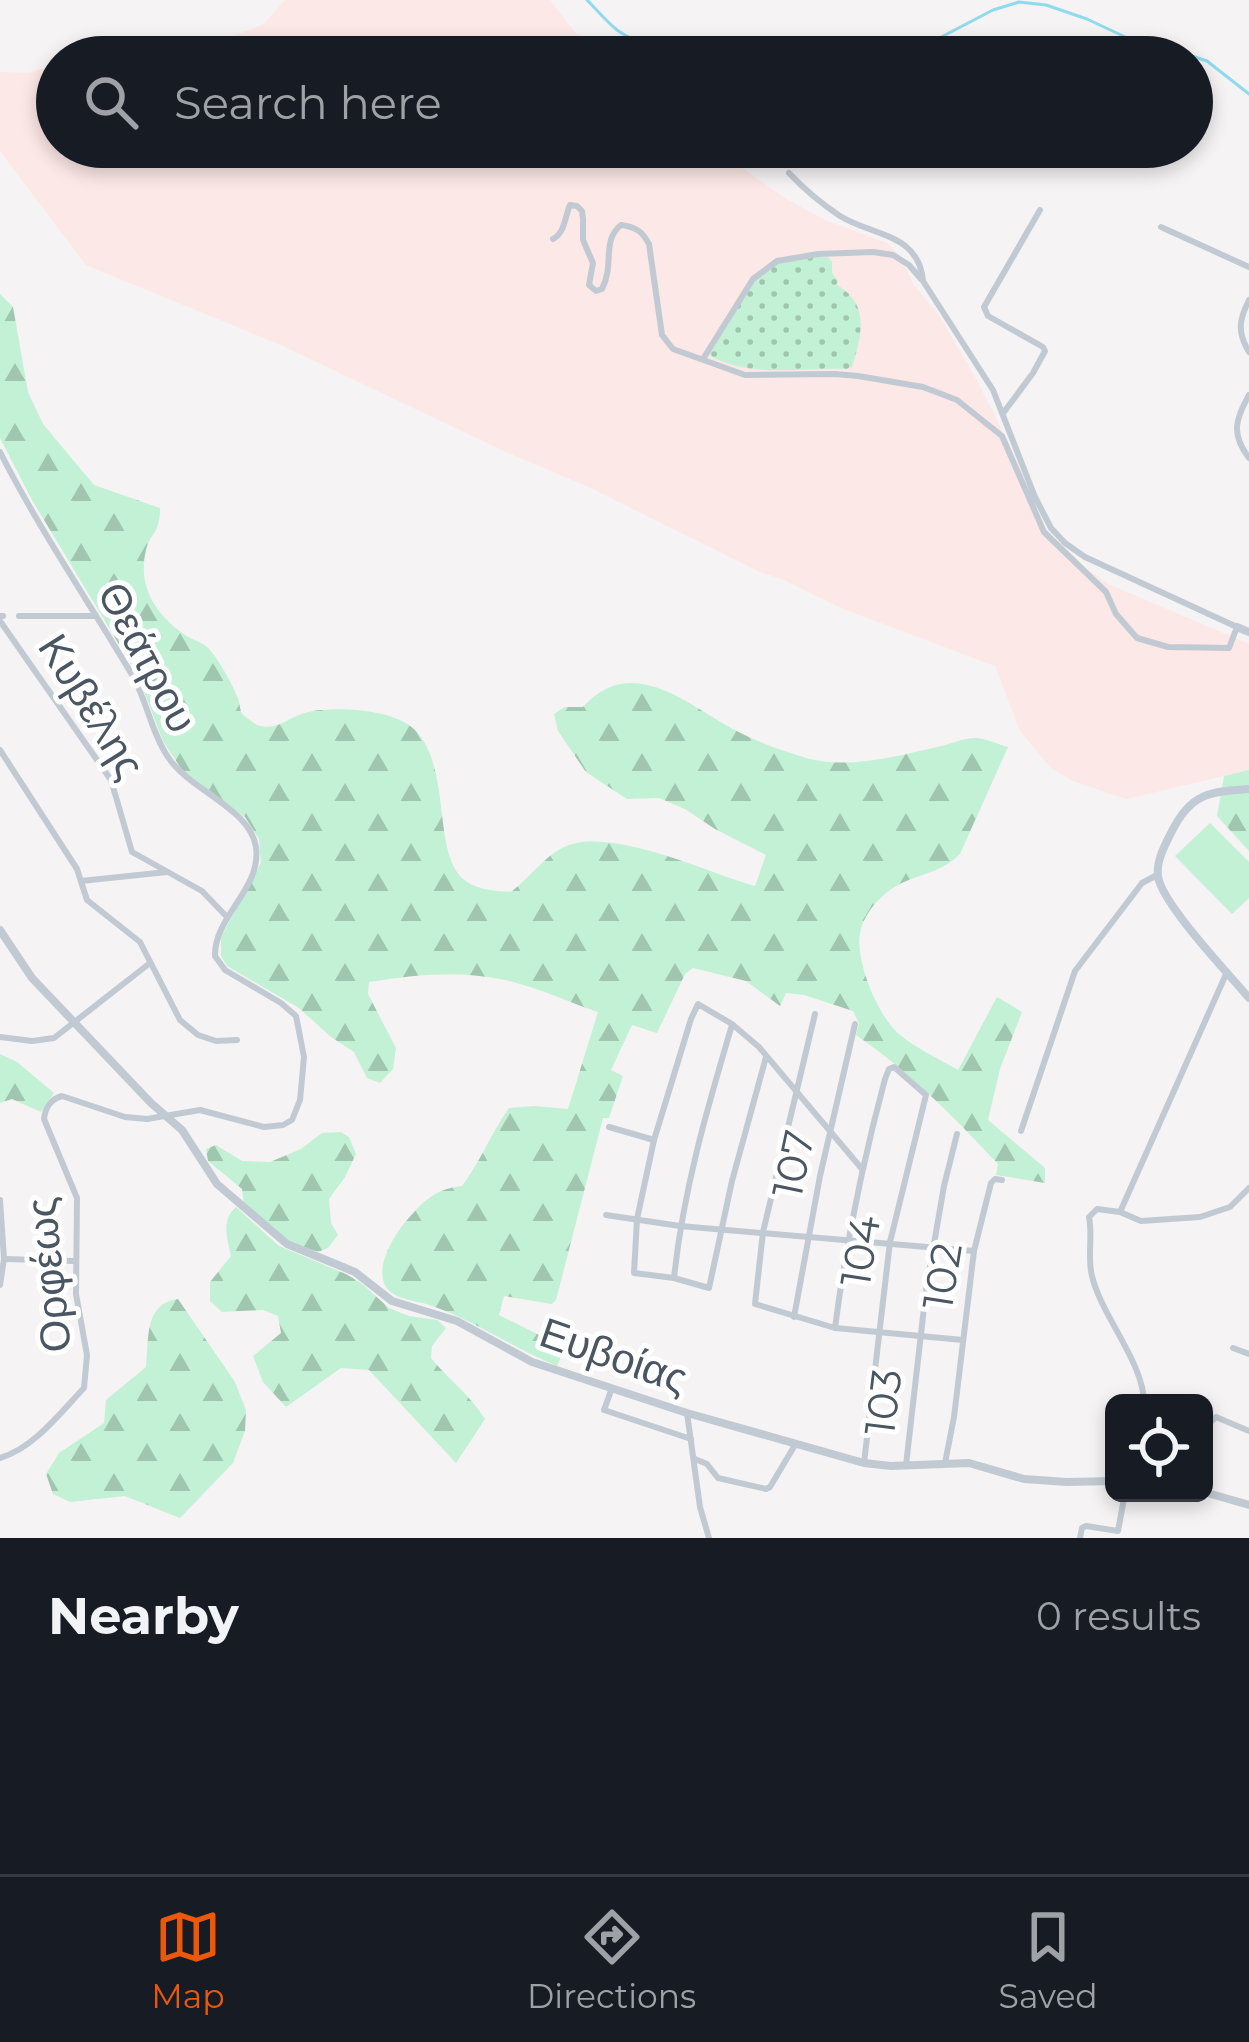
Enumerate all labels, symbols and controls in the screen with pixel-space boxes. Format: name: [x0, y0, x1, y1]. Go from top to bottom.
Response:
search box: [36, 36, 1213, 168]
icon: search: [78, 69, 144, 135]
text: Search here: [174, 75, 442, 130]
street label: Θεάτρου: [87, 573, 209, 741]
street label: Κυβέλης: [27, 624, 157, 788]
street label: 107: [761, 1126, 825, 1202]
street label: Ορφέως: [14, 1195, 82, 1355]
street label: 104: [829, 1212, 891, 1290]
street label: 102: [911, 1239, 973, 1313]
street label: Ευβοίας: [534, 1306, 694, 1404]
street label: 103: [853, 1366, 913, 1438]
map controls: [1105, 1394, 1213, 1502]
button: locate: [1105, 1394, 1213, 1502]
text: Nearby: [48, 1585, 239, 1647]
text: 0 results: [1036, 1592, 1201, 1640]
tab: Map: [151, 1904, 225, 2016]
tab: Directions: [527, 1904, 696, 2016]
tab: Saved: [999, 1904, 1098, 2016]

